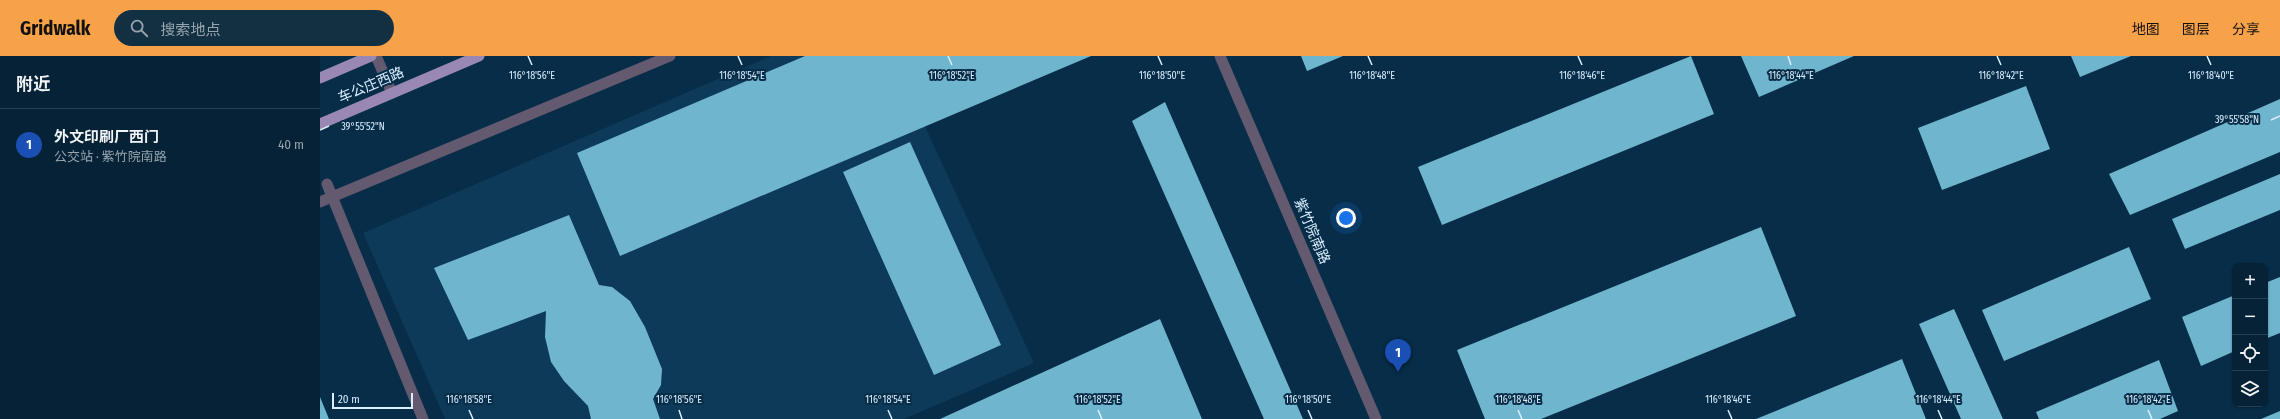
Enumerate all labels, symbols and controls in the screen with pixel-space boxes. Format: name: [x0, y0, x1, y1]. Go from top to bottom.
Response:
search box: [114, 10, 394, 46]
text: Gridwalk: [20, 17, 90, 40]
icon: search: [128, 17, 150, 39]
text: 搜索地点: [160, 21, 220, 39]
text: 地图: [2132, 21, 2160, 38]
text: 图层: [2182, 21, 2210, 38]
text: 分享: [2232, 21, 2260, 38]
street label: 车公庄西路: [335, 64, 407, 106]
text: 116°18'56"E: [509, 70, 555, 82]
text: 116°18'54"E: [719, 70, 765, 82]
text: 116°18'52"E: [929, 70, 975, 82]
text: 116°18'50"E: [1139, 70, 1185, 82]
text: 116°18'48"E: [1349, 70, 1395, 82]
text: 116°18'46"E: [1559, 70, 1605, 82]
text: 116°18'44"E: [1768, 70, 1814, 82]
text: 116°18'42"E: [1978, 70, 2024, 82]
text: 116°18'40"E: [2188, 70, 2234, 82]
text: 附近: [16, 74, 50, 95]
text: 39°55'58"N: [2215, 114, 2259, 126]
text: 39°55'52"N: [341, 121, 385, 133]
text: 外文印刷厂西门: [54, 128, 159, 146]
text: 1: [26, 137, 32, 152]
text: 40 m: [278, 137, 304, 152]
text: 公交站 · 紫竹院南路: [54, 149, 167, 164]
street label: 紫竹院南路: [1291, 195, 1333, 267]
your location: [1336, 208, 1356, 228]
map controls: [2232, 263, 2268, 407]
button: +: [2232, 263, 2268, 299]
button: −: [2232, 299, 2268, 335]
button: locate: [2232, 335, 2268, 371]
pin: 1: [1385, 339, 1411, 372]
button: layers: [2232, 371, 2268, 407]
scale bar: [332, 391, 413, 410]
text: 20 m: [338, 393, 360, 406]
text: 116°18'58"E: [446, 394, 492, 406]
text: 116°18'56"E: [656, 394, 702, 406]
text: 116°18'54"E: [865, 394, 911, 406]
text: 116°18'52"E: [1075, 394, 1121, 406]
text: 116°18'50"E: [1285, 394, 1331, 406]
text: 116°18'48"E: [1495, 394, 1541, 406]
text: 116°18'46"E: [1705, 394, 1751, 406]
text: 116°18'44"E: [1915, 394, 1961, 406]
text: 116°18'42"E: [2125, 394, 2171, 406]

